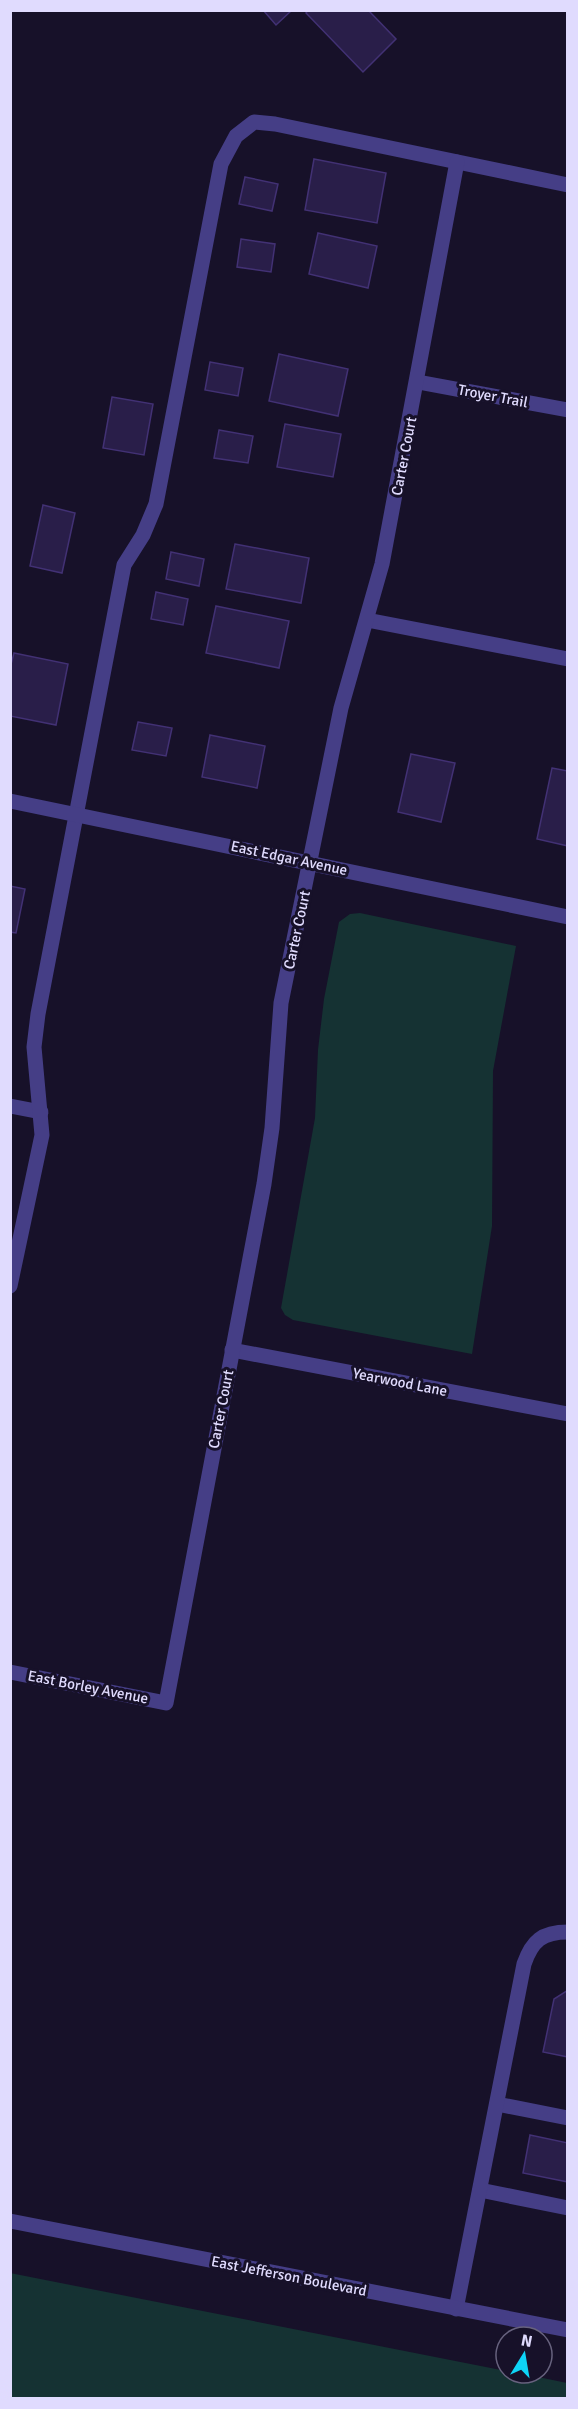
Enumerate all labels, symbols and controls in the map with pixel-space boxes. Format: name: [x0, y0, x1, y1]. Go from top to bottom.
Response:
street label: Troyer Trail: [457, 380, 529, 412]
street label: Carter Court: [388, 415, 420, 497]
street label: East Edgar Avenue: [229, 837, 349, 879]
street label: Carter Court: [280, 889, 314, 971]
street label: Yearwood Lane: [351, 1364, 449, 1400]
street label: Carter Court: [205, 1368, 237, 1450]
street label: East Borley Avenue: [26, 1666, 150, 1708]
street label: East Jefferson Boulevard: [210, 2252, 368, 2300]
north arrow: [494, 2325, 554, 2385]
text: N: [519, 2330, 534, 2352]

